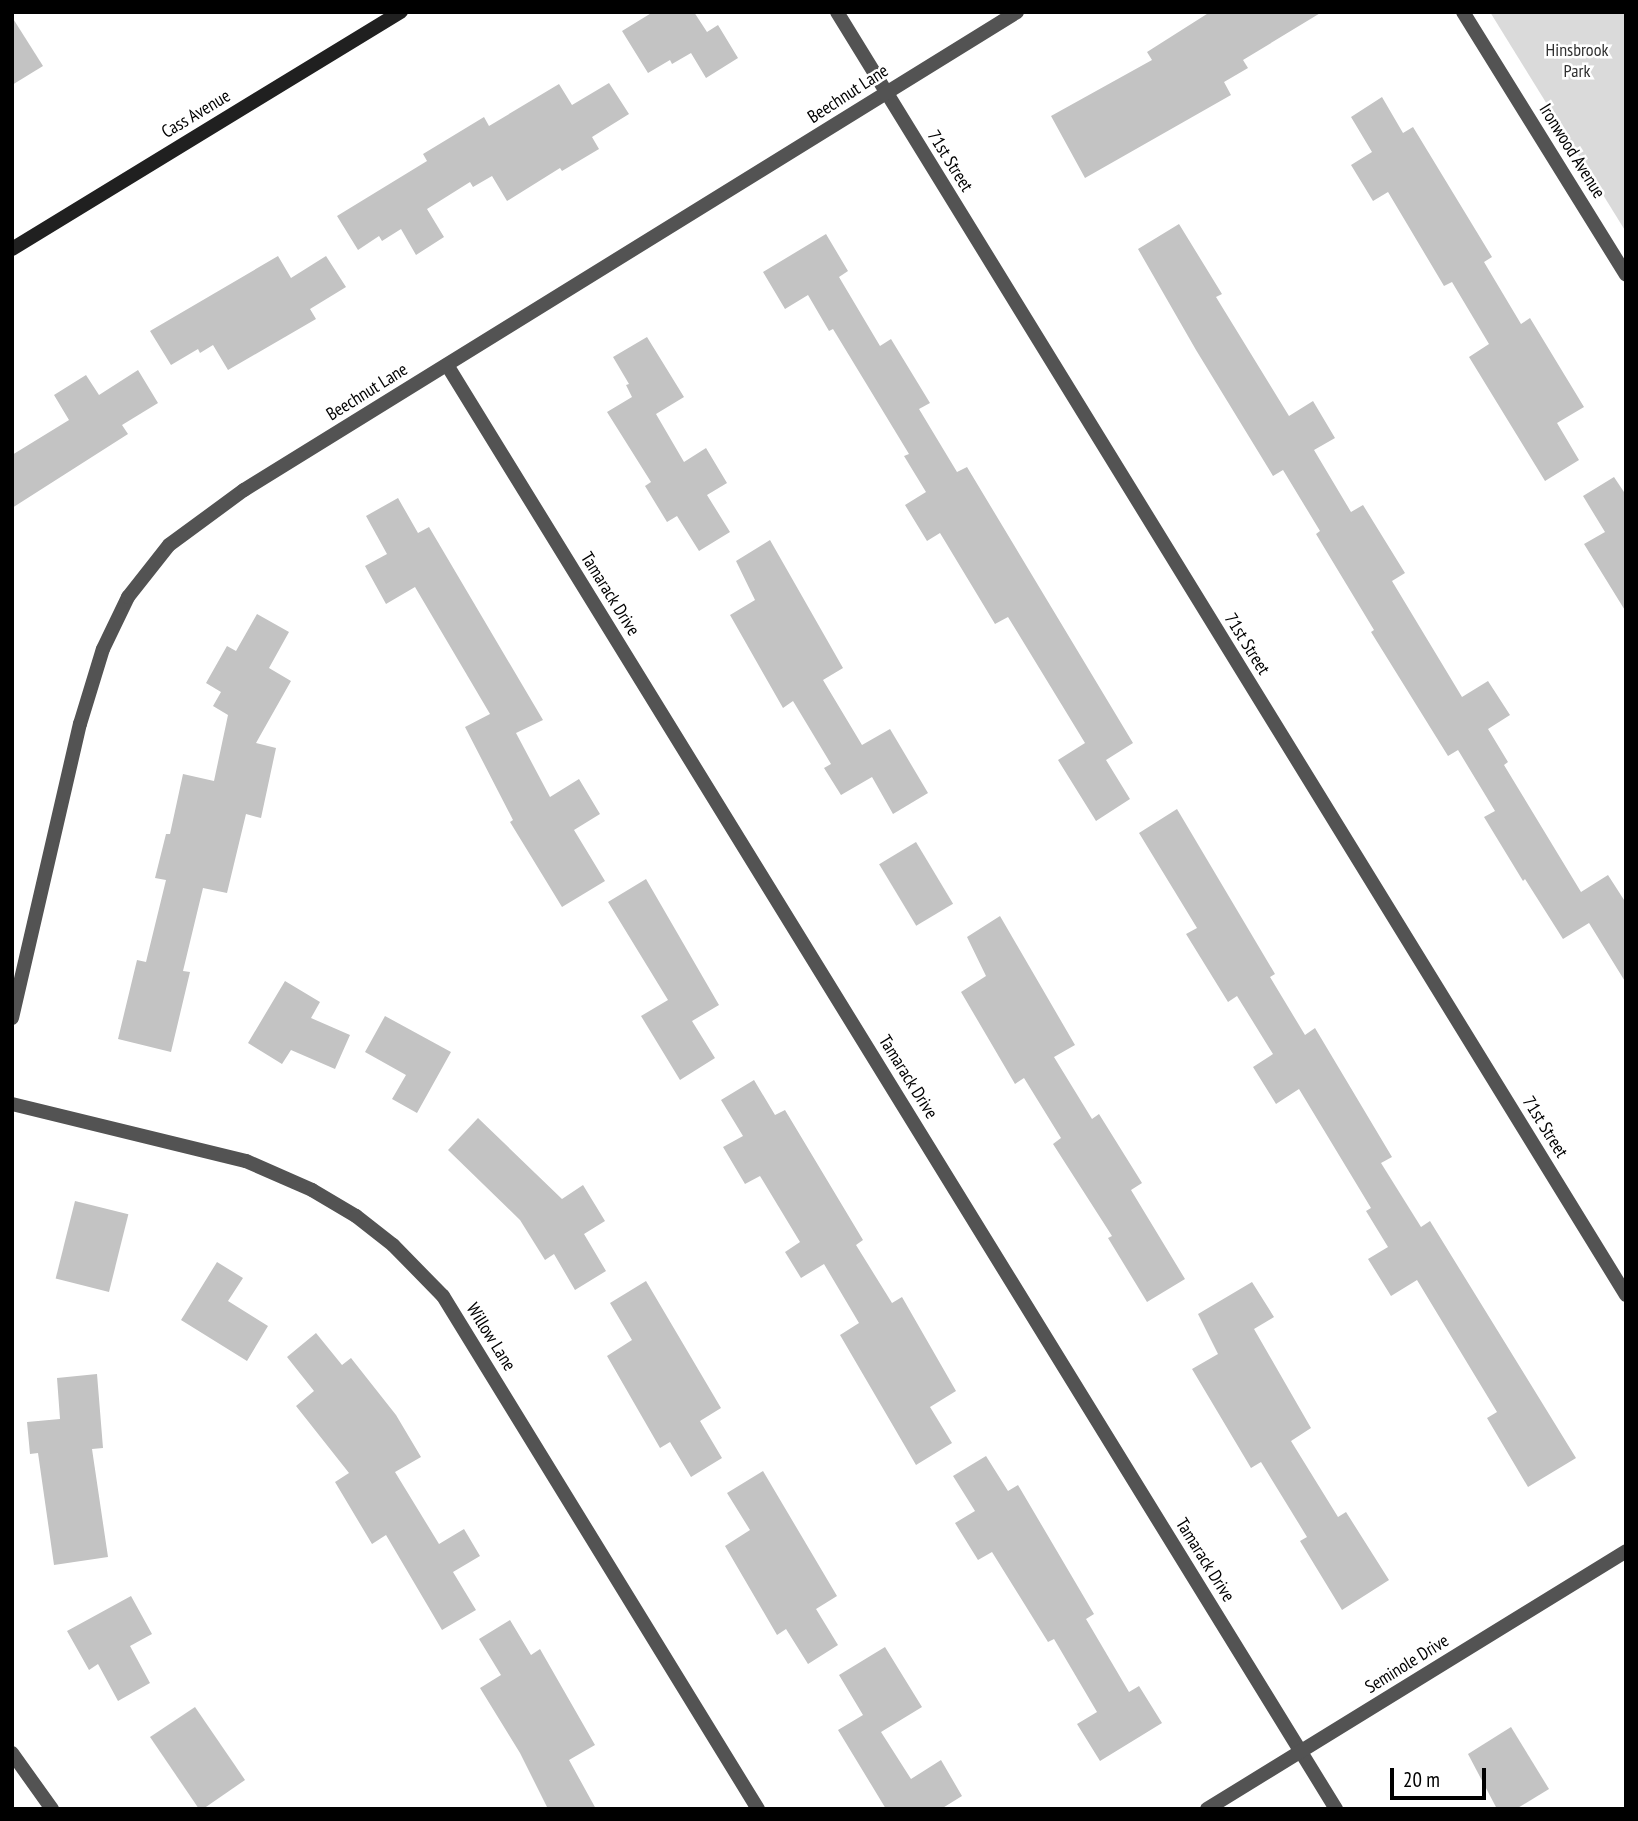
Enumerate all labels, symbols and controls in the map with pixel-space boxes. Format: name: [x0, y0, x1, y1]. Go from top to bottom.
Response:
park label: Hinsbrook Park: [1546, 40, 1608, 82]
street label: Beechnut Lane: [804, 60, 892, 128]
street label: Cass Avenue: [158, 85, 234, 143]
street label: Ironwood Avenue: [1534, 100, 1610, 202]
street label: 71st Street: [923, 126, 977, 196]
street label: Beechnut Lane: [322, 359, 412, 425]
street label: Tamarack Drive: [576, 548, 644, 640]
street label: 71st Street: [1220, 609, 1274, 679]
street label: Tamarack Drive: [874, 1031, 942, 1123]
street label: 71st Street: [1518, 1092, 1572, 1162]
street label: Willow Lane: [462, 1299, 520, 1375]
street label: Tamarack Drive: [1171, 1514, 1239, 1606]
street label: Seminole Drive: [1361, 1630, 1453, 1698]
scale bar: [1393, 1755, 1489, 1799]
text: 20 m: [1403, 1766, 1440, 1793]

